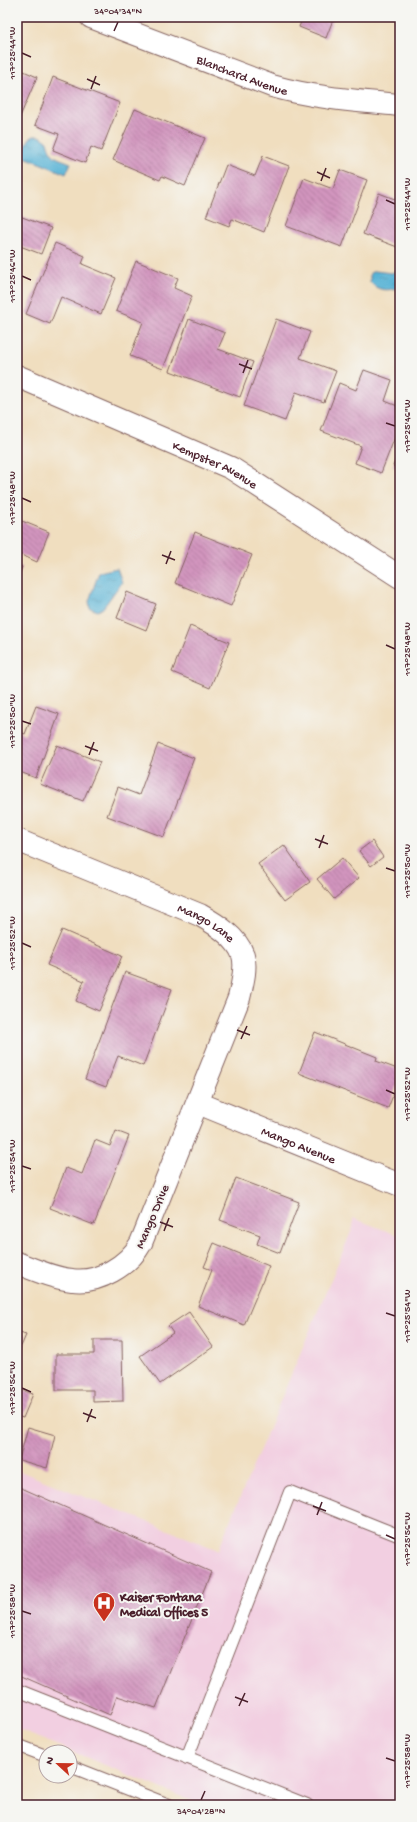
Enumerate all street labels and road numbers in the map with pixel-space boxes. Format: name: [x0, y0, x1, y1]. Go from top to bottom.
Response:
street label: Blanchard Avenue: [193, 53, 289, 100]
street label: Kempster Avenue: [170, 439, 260, 493]
street label: Mango Lane: [175, 902, 237, 947]
street label: Mango Avenue: [259, 1125, 338, 1168]
street label: Mango Drive: [133, 1183, 174, 1251]

